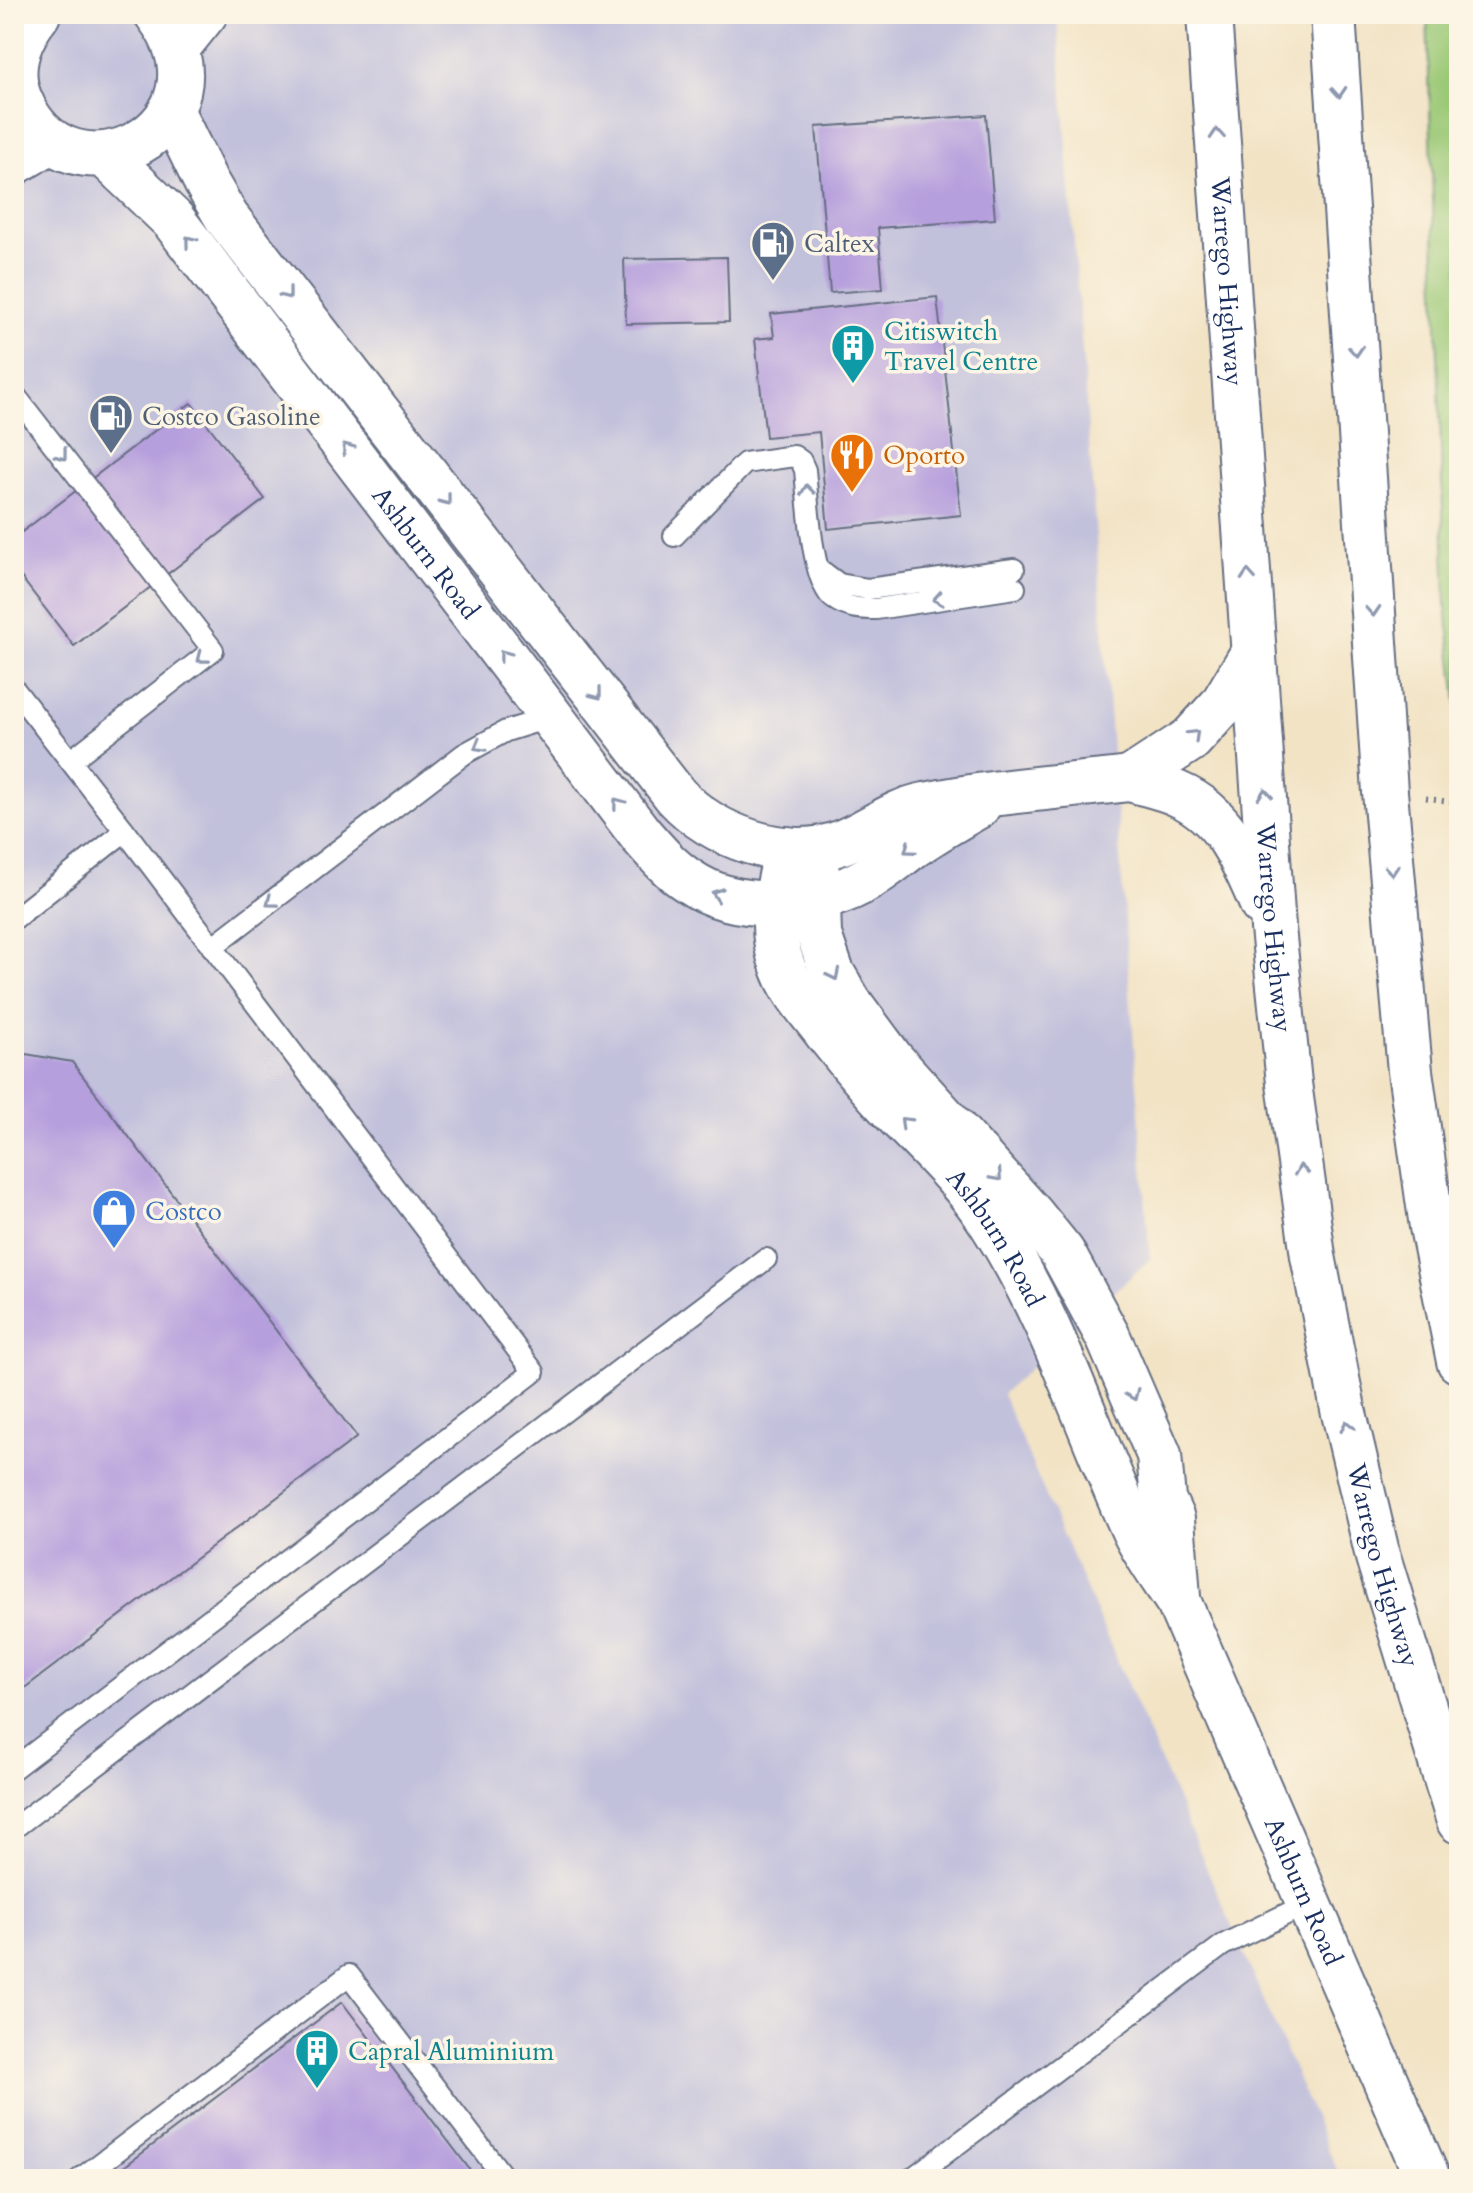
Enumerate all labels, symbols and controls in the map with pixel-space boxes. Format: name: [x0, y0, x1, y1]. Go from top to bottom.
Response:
one-way arrow: [1330, 86, 1347, 99]
one-way arrow: [1209, 127, 1226, 140]
street label: Warrego Highway: [1202, 174, 1252, 388]
fuel station icon: Caltex: [749, 219, 797, 282]
place label: Caltex: [804, 226, 875, 261]
one-way arrow: [185, 235, 199, 250]
one-way arrow: [277, 285, 291, 300]
place label: Citiswitch Travel Centre: [884, 314, 1038, 379]
building icon: Citiswitch Travel Centre: [829, 322, 877, 385]
one-way arrow: [1347, 345, 1364, 358]
fuel station icon: Costco Gasoline: [87, 392, 135, 455]
place label: Costco Gasoline: [142, 399, 321, 434]
restaurant icon: Oporto: [828, 431, 876, 494]
place label: Oporto: [883, 438, 965, 473]
one-way arrow: [342, 442, 356, 457]
one-way arrow: [52, 446, 66, 461]
street label: Ashburn Road: [364, 479, 488, 627]
one-way arrow: [799, 483, 816, 496]
one-way arrow: [436, 491, 451, 505]
one-way arrow: [1240, 568, 1257, 581]
one-way arrow: [931, 590, 945, 607]
one-way arrow: [1364, 605, 1381, 618]
one-way arrow: [196, 648, 211, 662]
one-way arrow: [499, 649, 513, 664]
one-way arrow: [588, 685, 602, 700]
one-way arrow: [1185, 730, 1199, 744]
one-way arrow: [473, 736, 488, 752]
one-way arrow: [1257, 787, 1274, 800]
one-way arrow: [613, 798, 627, 812]
street label: Warrego Highway: [1248, 821, 1301, 1034]
one-way arrow: [903, 839, 917, 854]
one-way arrow: [1384, 864, 1401, 877]
one-way arrow: [711, 887, 725, 904]
one-way arrow: [265, 893, 280, 907]
one-way arrow: [824, 966, 840, 981]
one-way arrow: [900, 1117, 914, 1131]
street label: Ashburn Road: [938, 1161, 1052, 1313]
one-way arrow: [1293, 1163, 1310, 1177]
one-way arrow: [987, 1167, 1002, 1182]
shop icon: Costco: [90, 1187, 138, 1250]
place label: Costco: [145, 1194, 222, 1229]
one-way arrow: [1124, 1387, 1140, 1402]
one-way arrow: [1339, 1420, 1356, 1433]
street label: Warrego Highway: [1338, 1459, 1428, 1672]
street label: Ashburn Road: [1256, 1812, 1351, 1971]
building icon: Capral Aluminium: [293, 2027, 341, 2090]
place label: Capral Aluminium: [348, 2034, 554, 2069]

